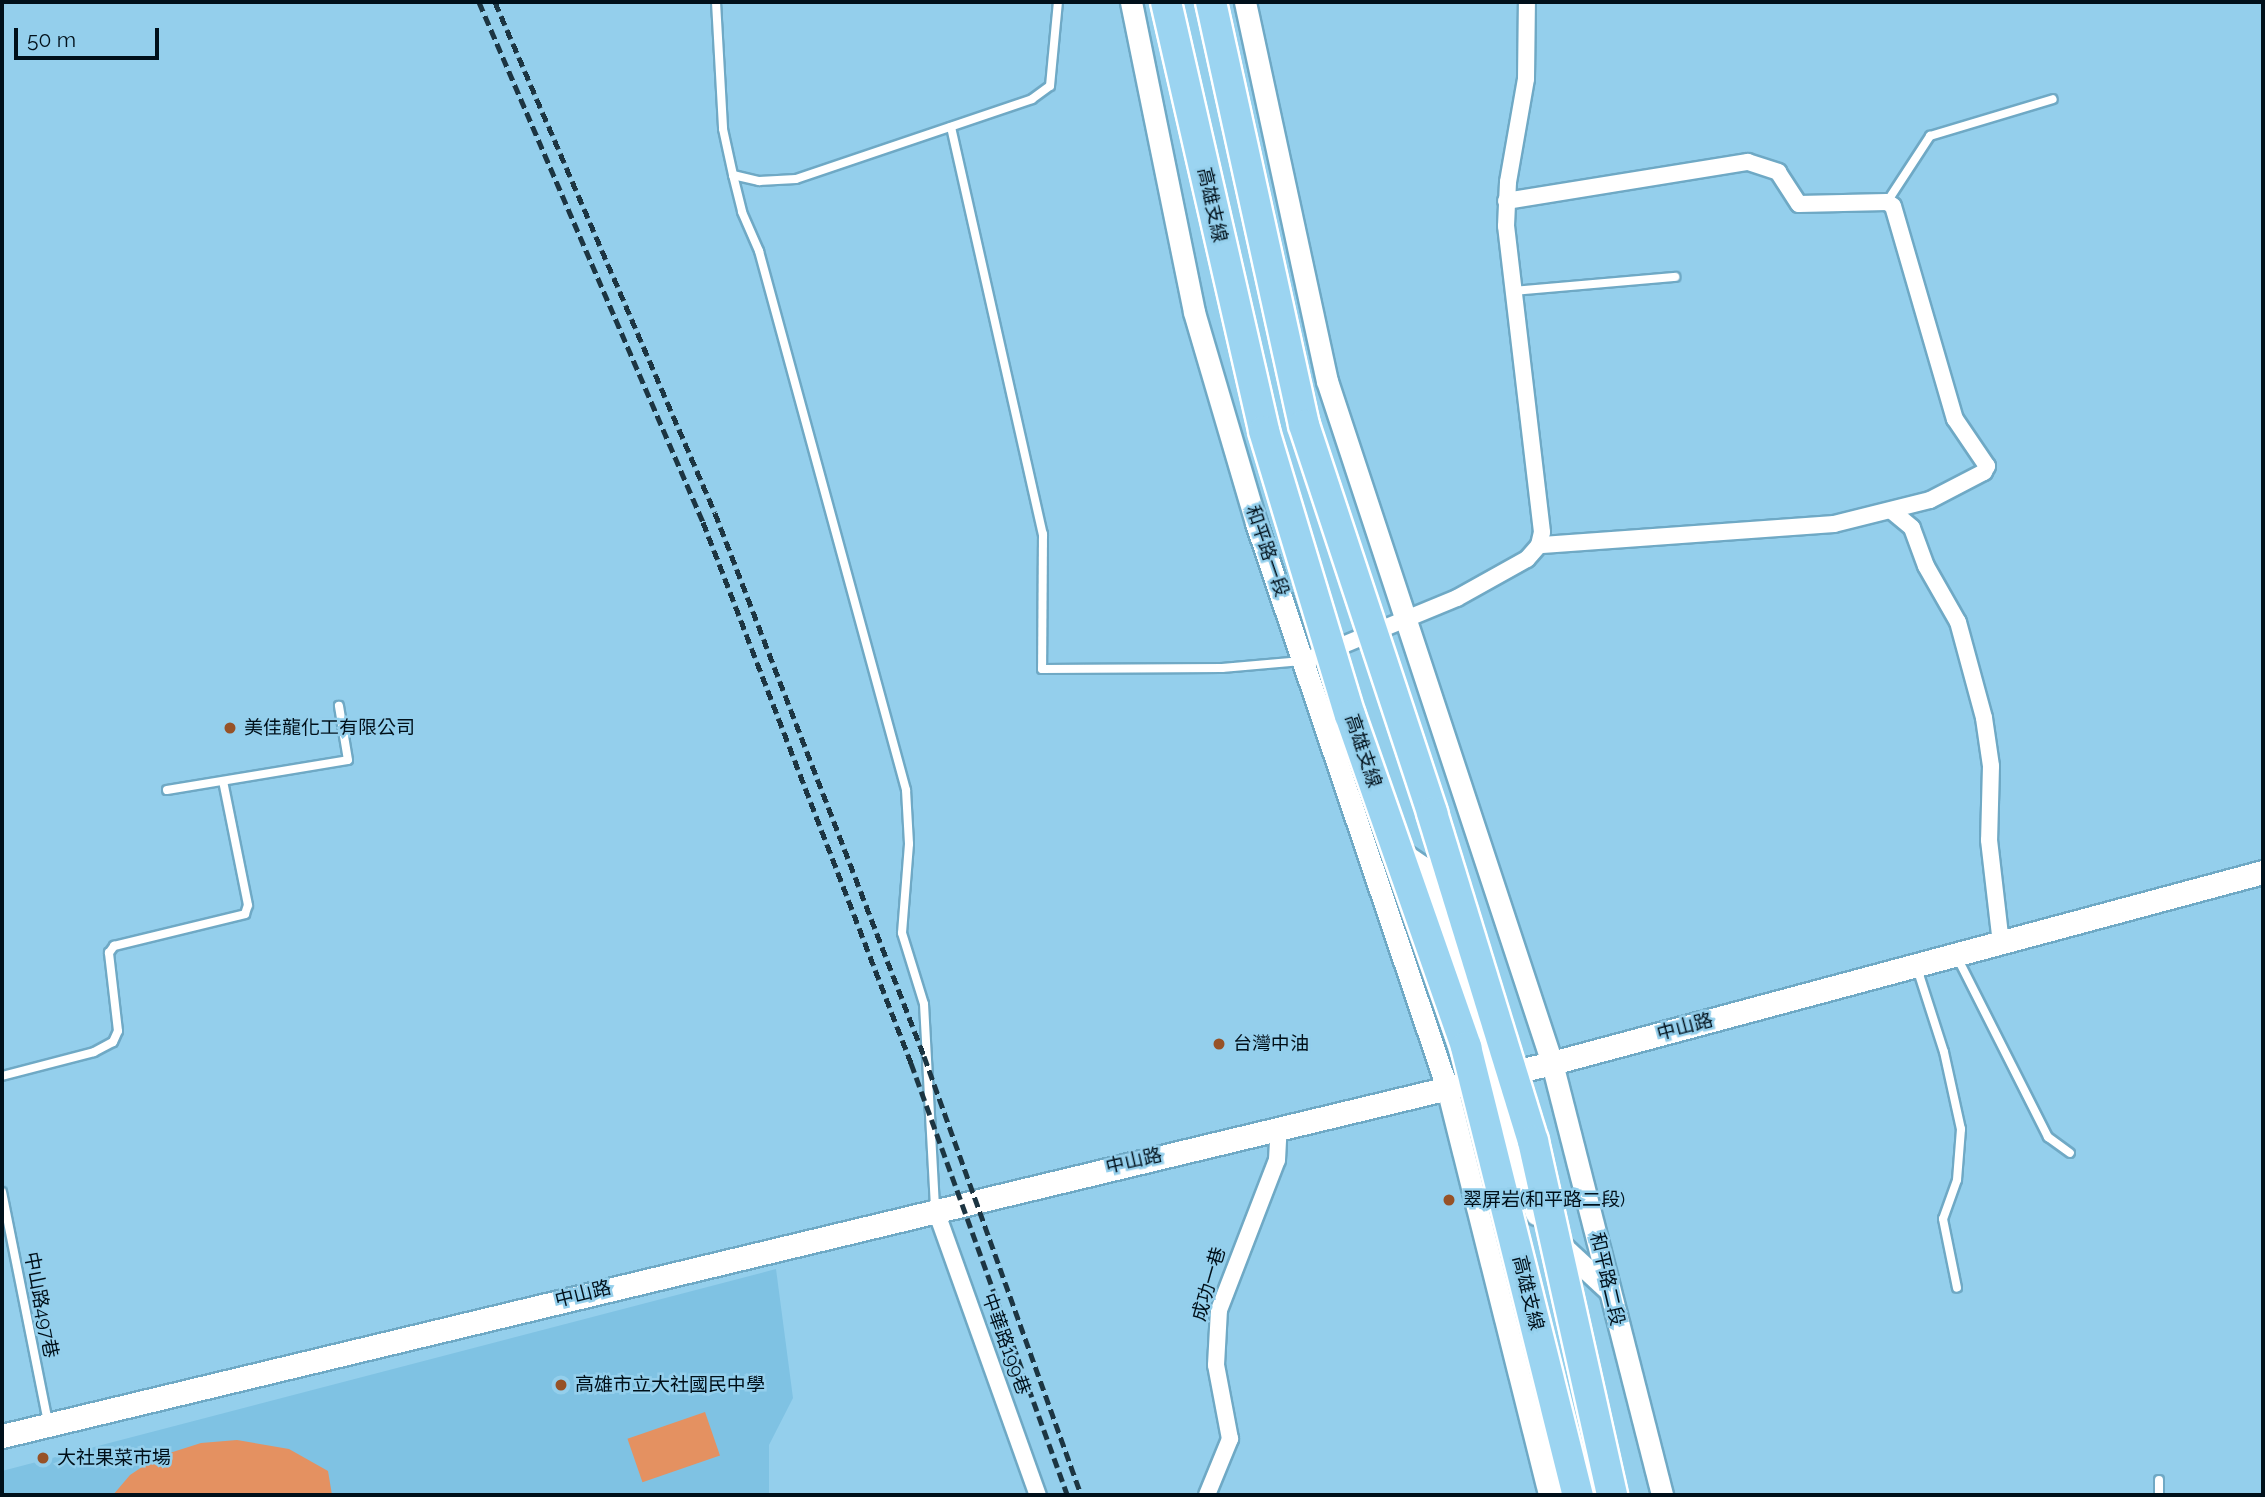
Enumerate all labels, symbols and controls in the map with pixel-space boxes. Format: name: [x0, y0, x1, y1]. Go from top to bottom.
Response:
scale bar: [18, 14, 163, 58]
text: 50 m: [27, 27, 76, 52]
street label: 高雄支線: [1192, 165, 1232, 245]
street label: 和平路一段: [1241, 502, 1293, 600]
street label: 高雄支線: [1340, 711, 1386, 791]
place label: 美佳龍化工有限公司: [244, 717, 415, 739]
marker: 美佳龍化工有限公司: [222, 720, 238, 736]
street label: 中山路: [1655, 1009, 1715, 1045]
place label: 台灣中油: [1233, 1033, 1309, 1055]
marker: 台灣中油: [1211, 1036, 1227, 1052]
street label: 中山路: [1104, 1143, 1164, 1179]
place label: 翠屏岩(和平路二段): [1463, 1189, 1625, 1211]
marker: 翠屏岩(和平路二段): [1441, 1192, 1457, 1208]
street label: 和平路二段: [1585, 1230, 1629, 1328]
street label: 成功一巷: [1188, 1244, 1230, 1324]
street label: 中山路497巷: [20, 1250, 62, 1360]
street label: 高雄支線: [1508, 1253, 1548, 1333]
street label: 中山路: [553, 1276, 613, 1312]
street label: 中華路199巷: [977, 1290, 1035, 1398]
place label: 高雄市立大社國民中學: [575, 1374, 765, 1396]
marker: 高雄市立大社國民中學: [553, 1377, 569, 1393]
place label: 大社果菜市場: [57, 1447, 171, 1469]
marker: 大社果菜市場: [35, 1450, 51, 1466]

